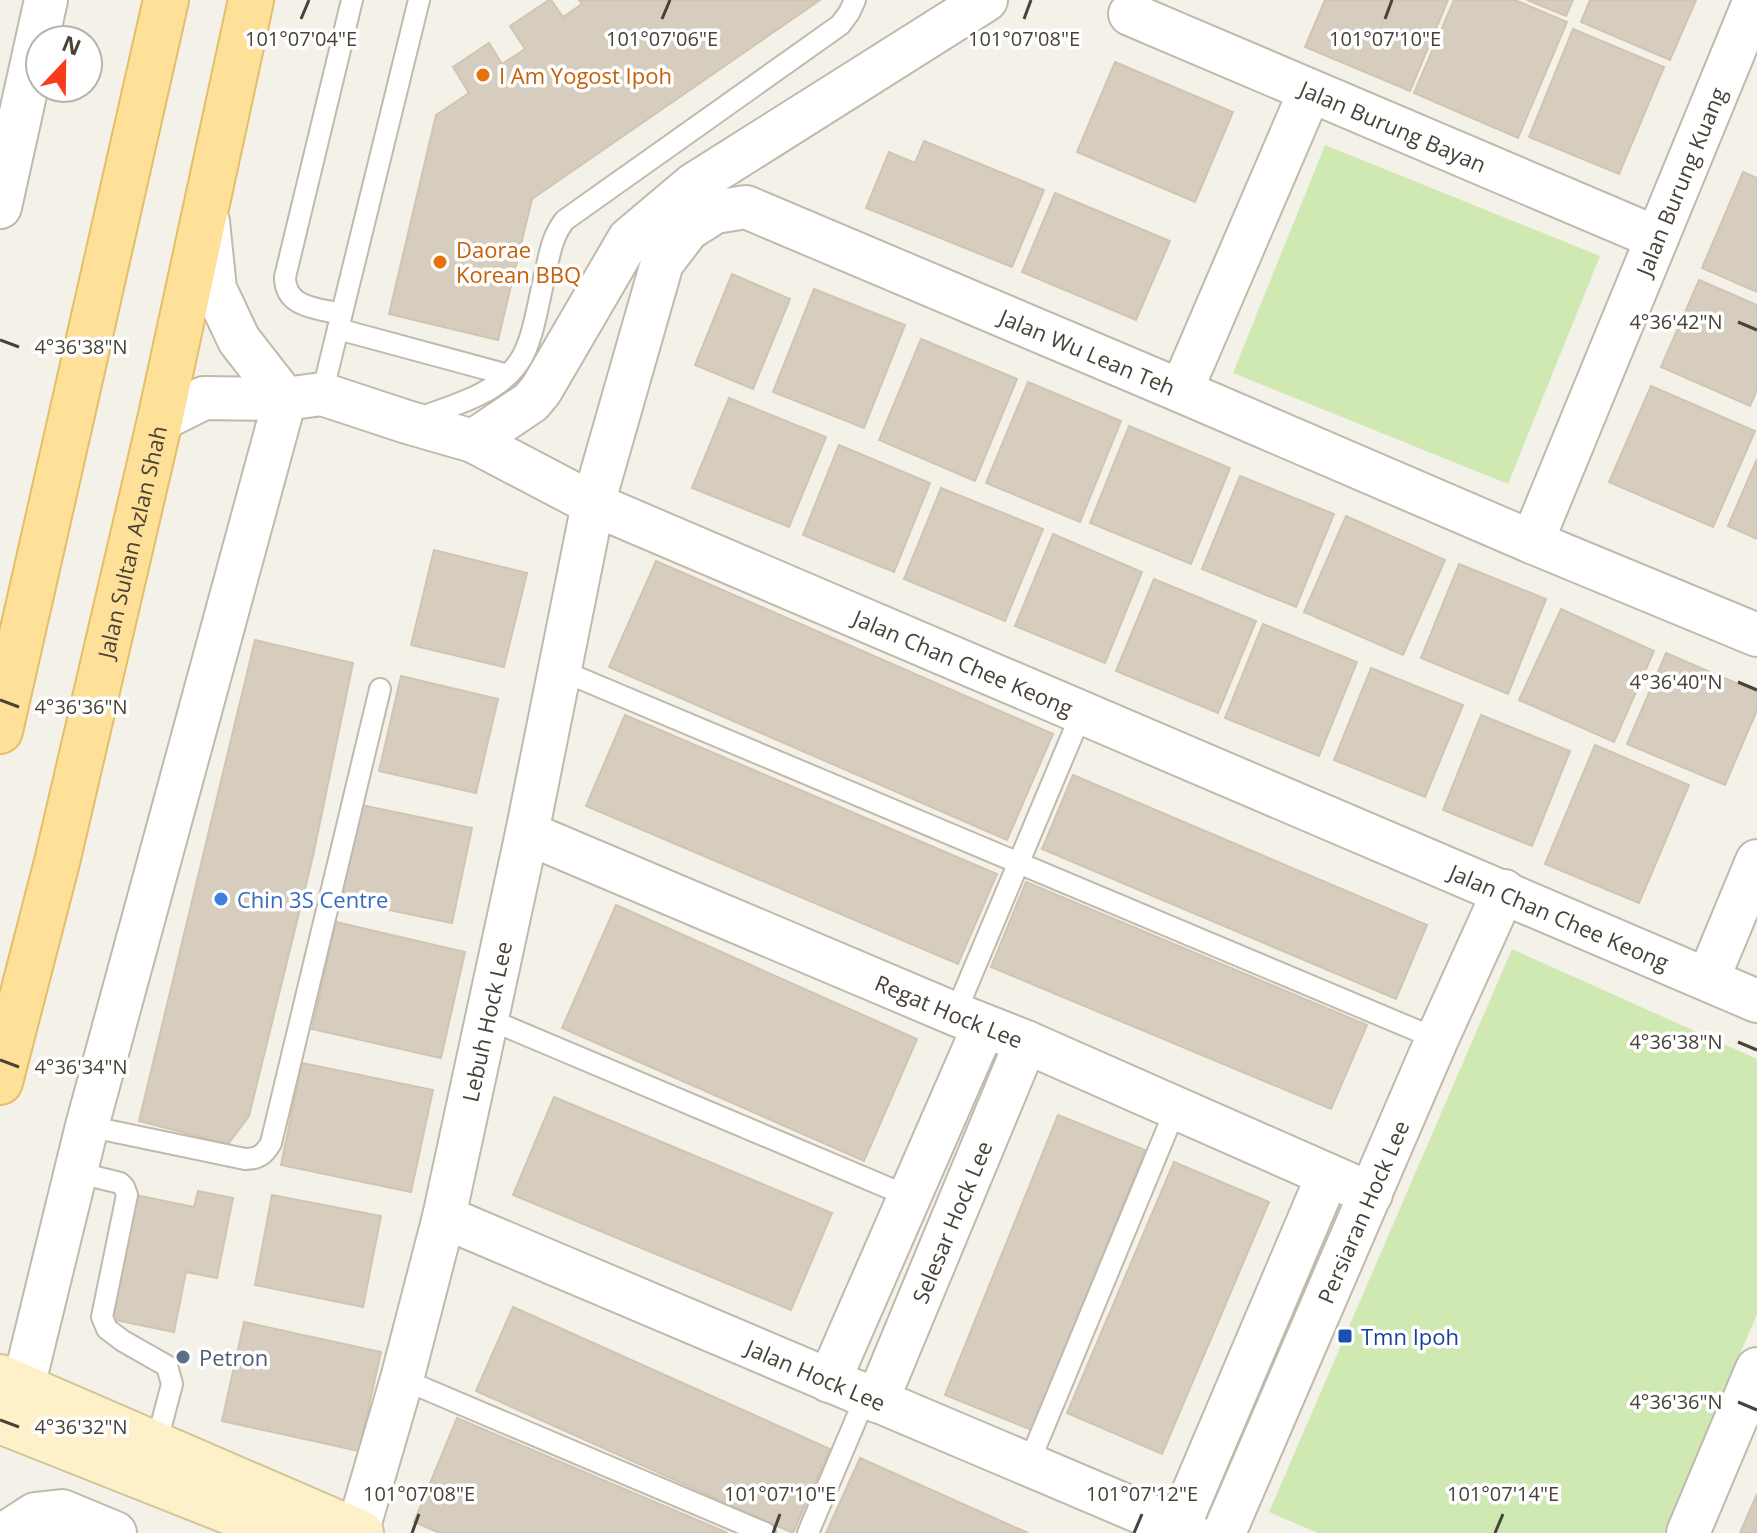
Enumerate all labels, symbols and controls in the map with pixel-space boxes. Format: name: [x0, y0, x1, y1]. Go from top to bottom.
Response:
north arrow: [24, 24, 104, 104]
text: 101°07'04"E: [245, 25, 357, 52]
text: 101°07'06"E: [606, 25, 718, 52]
text: 101°07'08"E: [968, 25, 1080, 52]
text: 101°07'10"E: [1329, 25, 1441, 52]
text: N: [58, 27, 86, 62]
place label: I Am Yogost Ipoh: [499, 60, 672, 90]
marker: I Am Yogost Ipoh: [474, 66, 492, 84]
street label: Jalan Burung Bayan: [1294, 72, 1491, 179]
street label: Jalan Burung Kuang: [1627, 83, 1733, 282]
place label: Daorae Korean BBQ: [456, 234, 581, 289]
marker: Daorae Korean BBQ: [431, 253, 449, 271]
street label: Jalan Wu Lean Teh: [993, 300, 1180, 402]
text: 4°36'42"N: [1629, 308, 1723, 335]
text: 4°36'38"N: [34, 333, 128, 360]
street label: Jalan Sultan Azlan Shah: [90, 422, 173, 663]
street label: Jalan Chan Chee Keong: [847, 601, 1078, 722]
text: 4°36'40"N: [1629, 668, 1723, 695]
text: 4°36'36"N: [34, 693, 128, 720]
street label: Jalan Chan Chee Keong: [1443, 856, 1674, 977]
place label: Chin 3S Centre: [237, 884, 388, 914]
marker: Chin 3S Centre: [212, 890, 230, 908]
street label: Lebuh Hock Lee: [454, 938, 518, 1104]
street label: Regat Hock Lee: [871, 967, 1027, 1054]
text: 4°36'38"N: [1629, 1028, 1723, 1055]
text: 4°36'34"N: [34, 1053, 128, 1080]
street label: Persiaran Hock Lee: [1310, 1115, 1415, 1308]
street label: Selesar Hock Lee: [904, 1136, 998, 1308]
place label: Tmn Ipoh: [1361, 1321, 1459, 1351]
marker: Tmn Ipoh: [1336, 1327, 1354, 1345]
street label: Jalan Hock Lee: [740, 1331, 890, 1417]
place label: Petron: [199, 1342, 268, 1372]
marker: Petron: [174, 1348, 192, 1366]
text: 4°36'36"N: [1629, 1388, 1723, 1415]
text: 4°36'32"N: [34, 1413, 128, 1440]
text: 101°07'08"E: [363, 1480, 475, 1507]
text: 101°07'10"E: [724, 1480, 836, 1507]
text: 101°07'12"E: [1086, 1480, 1198, 1507]
text: 101°07'14"E: [1447, 1480, 1559, 1507]

